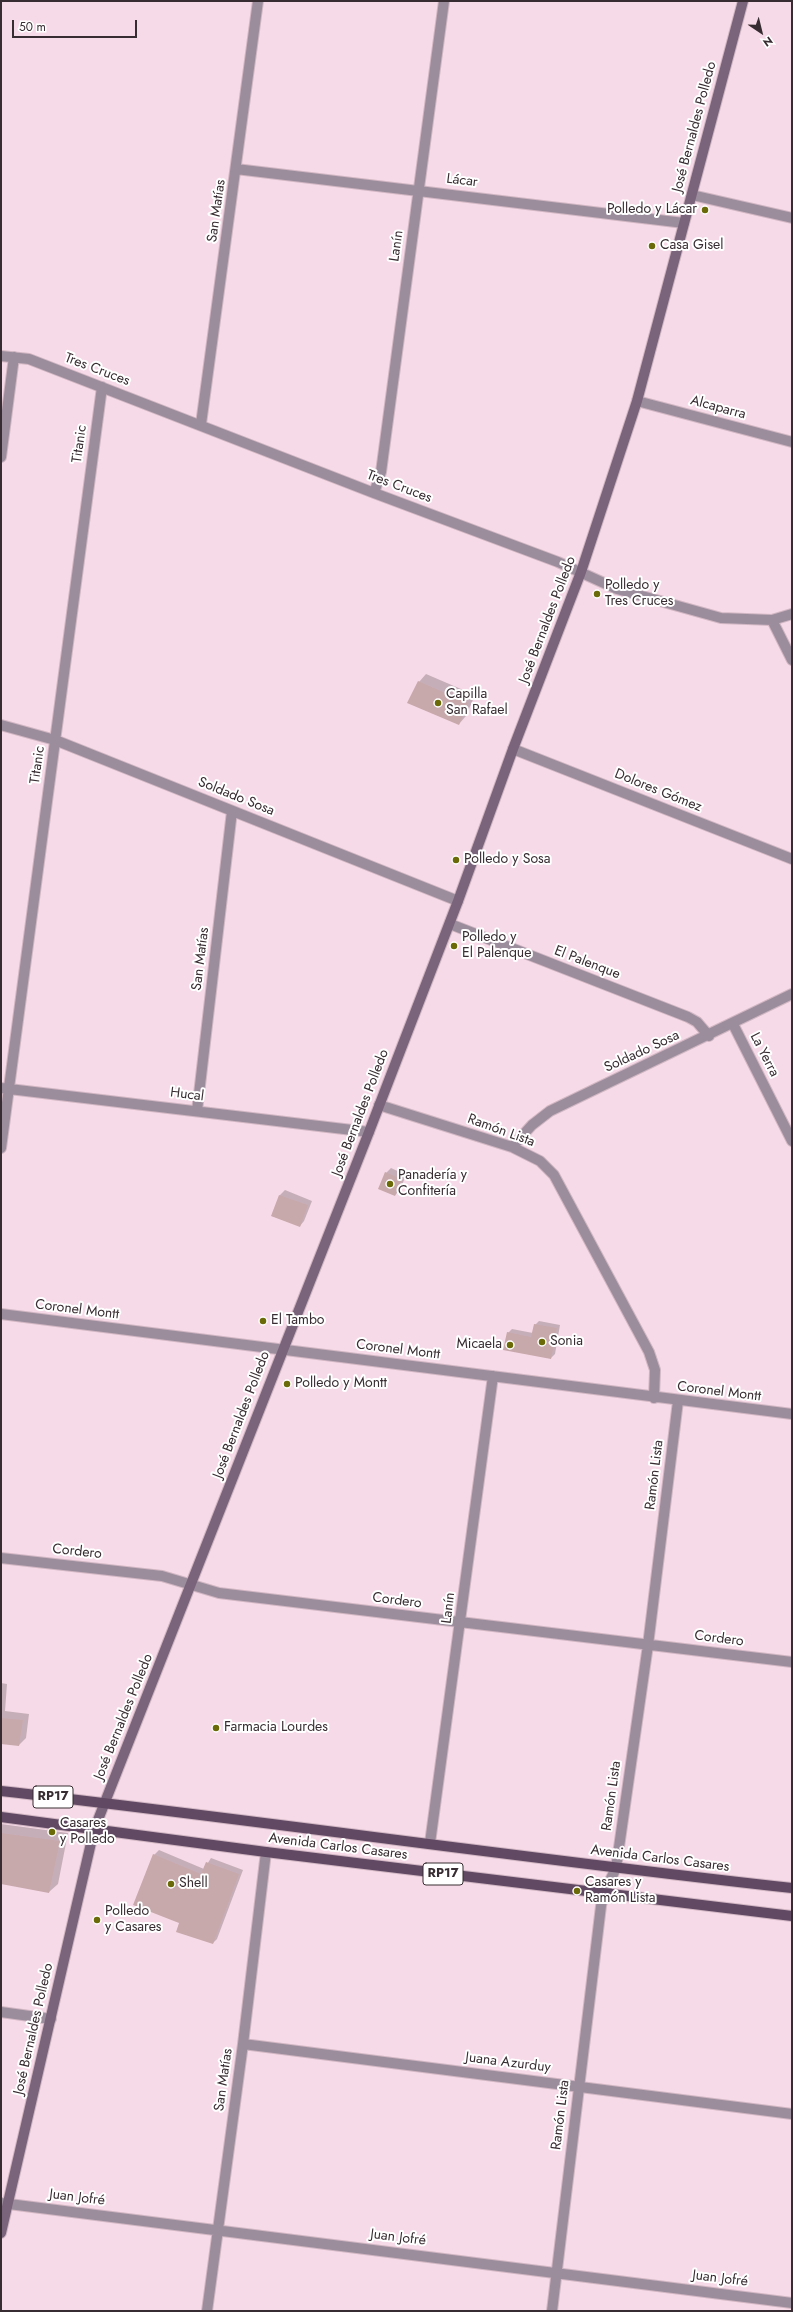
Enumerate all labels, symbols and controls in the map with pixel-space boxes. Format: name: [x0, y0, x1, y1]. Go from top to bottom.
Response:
scale bar: [14, 12, 139, 38]
north arrow: [741, 12, 781, 52]
text: 50 m: [19, 18, 46, 36]
text: N: [760, 33, 776, 51]
street label: José Bernaldes Polledo: [669, 60, 721, 194]
street label: Lácar: [445, 171, 479, 191]
street label: San Matías: [204, 178, 230, 244]
place label: Polledo y Lácar: [607, 202, 697, 218]
marker: Polledo y Lácar: [700, 205, 710, 215]
street label: Lanín: [386, 229, 408, 263]
place label: Casa Gisel: [660, 238, 723, 254]
marker: Casa Gisel: [647, 241, 657, 251]
street label: Tres Cruces: [62, 350, 132, 390]
street label: Alcaparra: [688, 393, 748, 423]
street label: Titanic: [69, 424, 91, 464]
street label: Tres Cruces: [364, 467, 434, 507]
street label: José Bernaldes Polledo: [516, 554, 580, 686]
place label: Polledo y Tres Cruces: [605, 578, 673, 610]
marker: Polledo y Tres Cruces: [592, 589, 602, 599]
place label: Capilla San Rafael: [446, 687, 508, 720]
marker: Capilla San Rafael: [433, 698, 443, 708]
street label: Titanic: [27, 745, 49, 785]
street label: Dolores Gómez: [612, 766, 704, 816]
street label: Soldado Sosa: [195, 774, 277, 820]
place label: Polledo y Sosa: [464, 852, 550, 868]
marker: Polledo y Sosa: [451, 855, 461, 865]
street label: San Matías: [189, 927, 213, 991]
place label: Polledo y El Palenque: [462, 930, 531, 962]
marker: Polledo y El Palenque: [449, 941, 459, 951]
street label: El Palenque: [552, 943, 622, 983]
street label: Soldado Sosa: [602, 1027, 682, 1077]
street label: La Yerra: [746, 1030, 782, 1080]
street label: José Bernaldes Polledo: [329, 1047, 393, 1179]
street label: Hucal: [169, 1085, 205, 1105]
street label: Ramón Lista: [465, 1111, 537, 1151]
place label: Panadería y Confitería: [398, 1168, 467, 1200]
marker: Panadería y Confitería: [385, 1179, 395, 1189]
street label: Coronel Montt: [34, 1297, 120, 1323]
place label: El Tambo: [271, 1313, 325, 1329]
marker: El Tambo: [258, 1316, 268, 1326]
place label: Sonia: [550, 1334, 583, 1350]
street label: Coronel Montt: [355, 1337, 441, 1363]
place label: Micaela: [456, 1337, 502, 1353]
marker: Sonia: [537, 1337, 547, 1347]
marker: Micaela: [505, 1340, 515, 1350]
street label: José Bernaldes Polledo: [210, 1349, 274, 1481]
place label: Polledo y Montt: [295, 1376, 387, 1392]
marker: Polledo y Montt: [282, 1379, 292, 1389]
street label: Coronel Montt: [676, 1379, 762, 1405]
street label: Ramón Lista: [642, 1439, 668, 1511]
street label: Cordero: [52, 1541, 102, 1563]
street label: Cordero: [371, 1590, 423, 1612]
street label: Lanín: [439, 1591, 459, 1625]
street label: Cordero: [693, 1628, 745, 1650]
street label: José Bernaldes Polledo: [91, 1652, 157, 1782]
place label: Farmacia Lourdes: [224, 1720, 328, 1736]
marker: Farmacia Lourdes: [211, 1723, 221, 1733]
street label: Ramón Lista: [599, 1760, 625, 1832]
road number: RP17: [33, 1786, 73, 1808]
place label: Casares y Polledo: [60, 1816, 115, 1848]
marker: Casares y Polledo: [47, 1827, 57, 1837]
street label: Avenida Carlos Casares: [268, 1830, 408, 1864]
street label: Avenida Carlos Casares: [590, 1842, 730, 1876]
road number: RP17: [423, 1863, 463, 1885]
place label: Casares y Ramón Lista: [585, 1875, 655, 1908]
place label: Shell: [179, 1876, 208, 1892]
marker: Shell: [166, 1879, 176, 1889]
marker: Casares y Ramón Lista: [572, 1886, 582, 1896]
place label: Polledo y Casares: [105, 1904, 162, 1936]
marker: Polledo y Casares: [92, 1915, 102, 1925]
street label: José Bernaldes Polledo: [11, 1962, 57, 2096]
street label: San Matías: [211, 2047, 237, 2113]
street label: Juana Azurduy: [464, 2049, 552, 2077]
street label: Ramón Lista: [548, 2079, 574, 2151]
street label: Juan Jofré: [48, 2186, 106, 2210]
street label: Juan Jofré: [369, 2226, 427, 2250]
street label: Juan Jofré: [691, 2267, 749, 2291]

